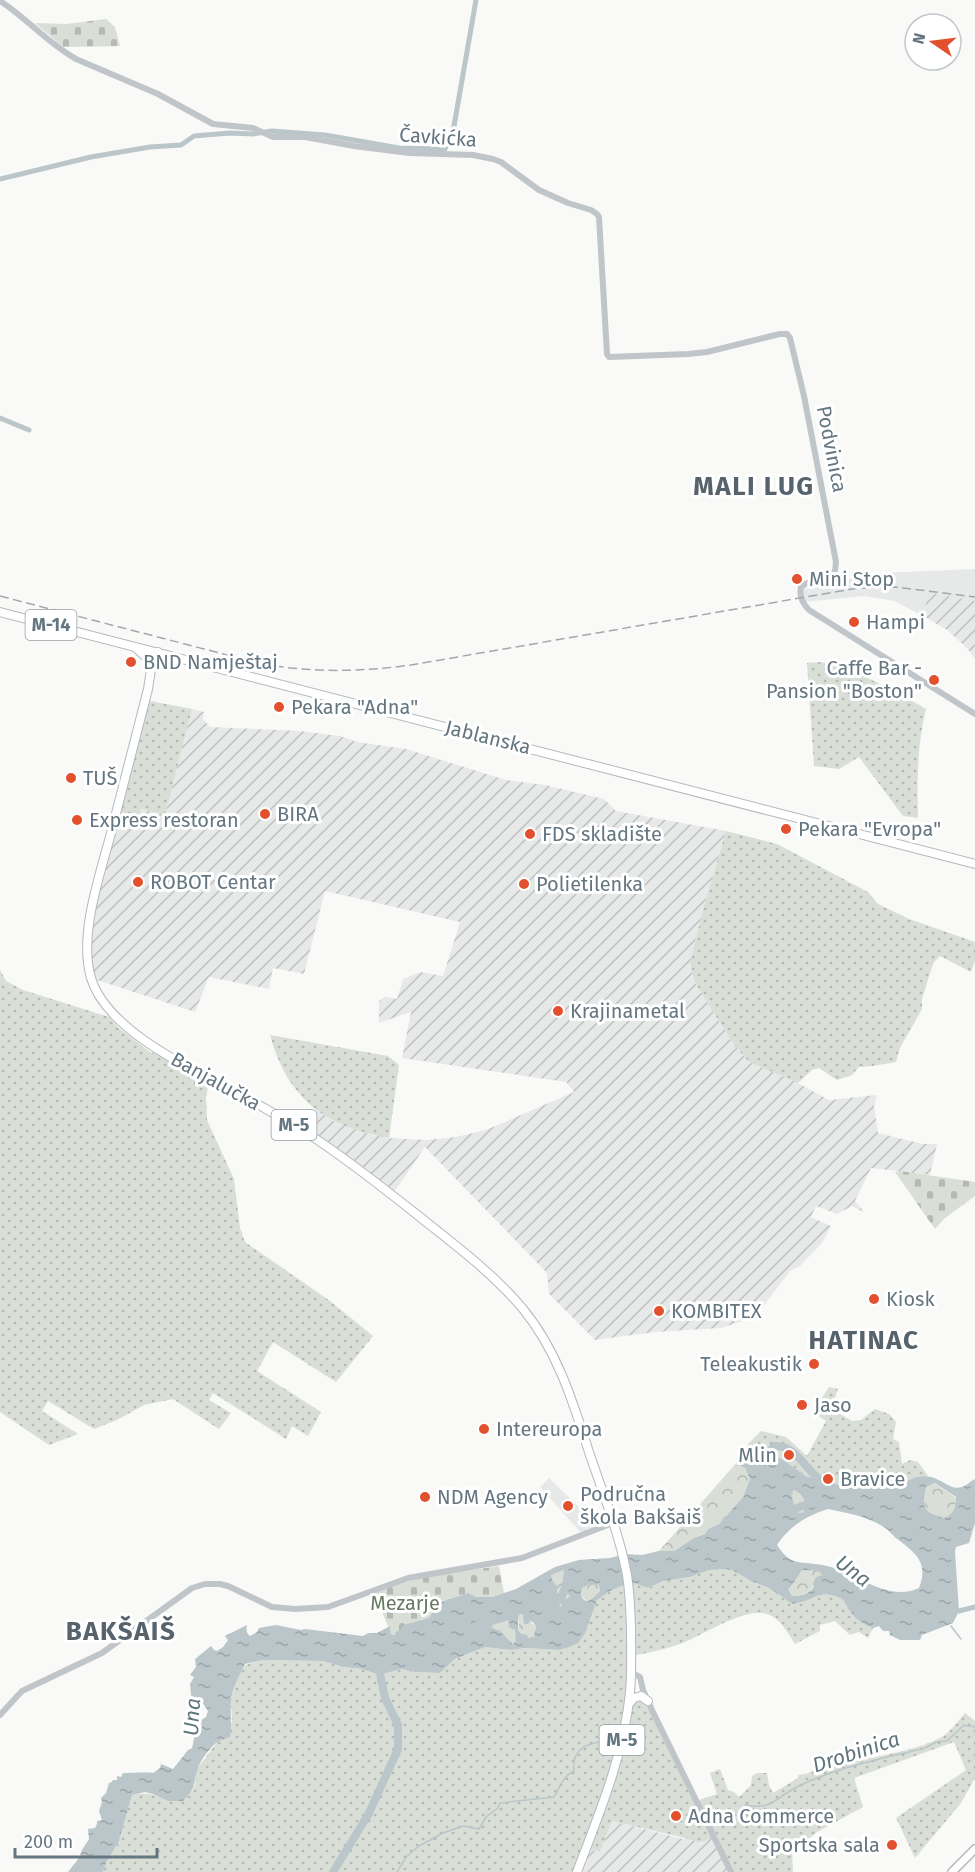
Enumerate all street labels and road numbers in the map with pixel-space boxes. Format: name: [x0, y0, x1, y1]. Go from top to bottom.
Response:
street label: Čavkićka: [398, 122, 478, 152]
street label: Podvinica: [812, 404, 852, 494]
road number: M-14: [26, 610, 76, 640]
street label: Jablanska: [443, 715, 533, 759]
street label: Banjalučka: [167, 1047, 265, 1115]
road number: M-5: [272, 1110, 316, 1140]
road number: M-5: [600, 1725, 644, 1755]

